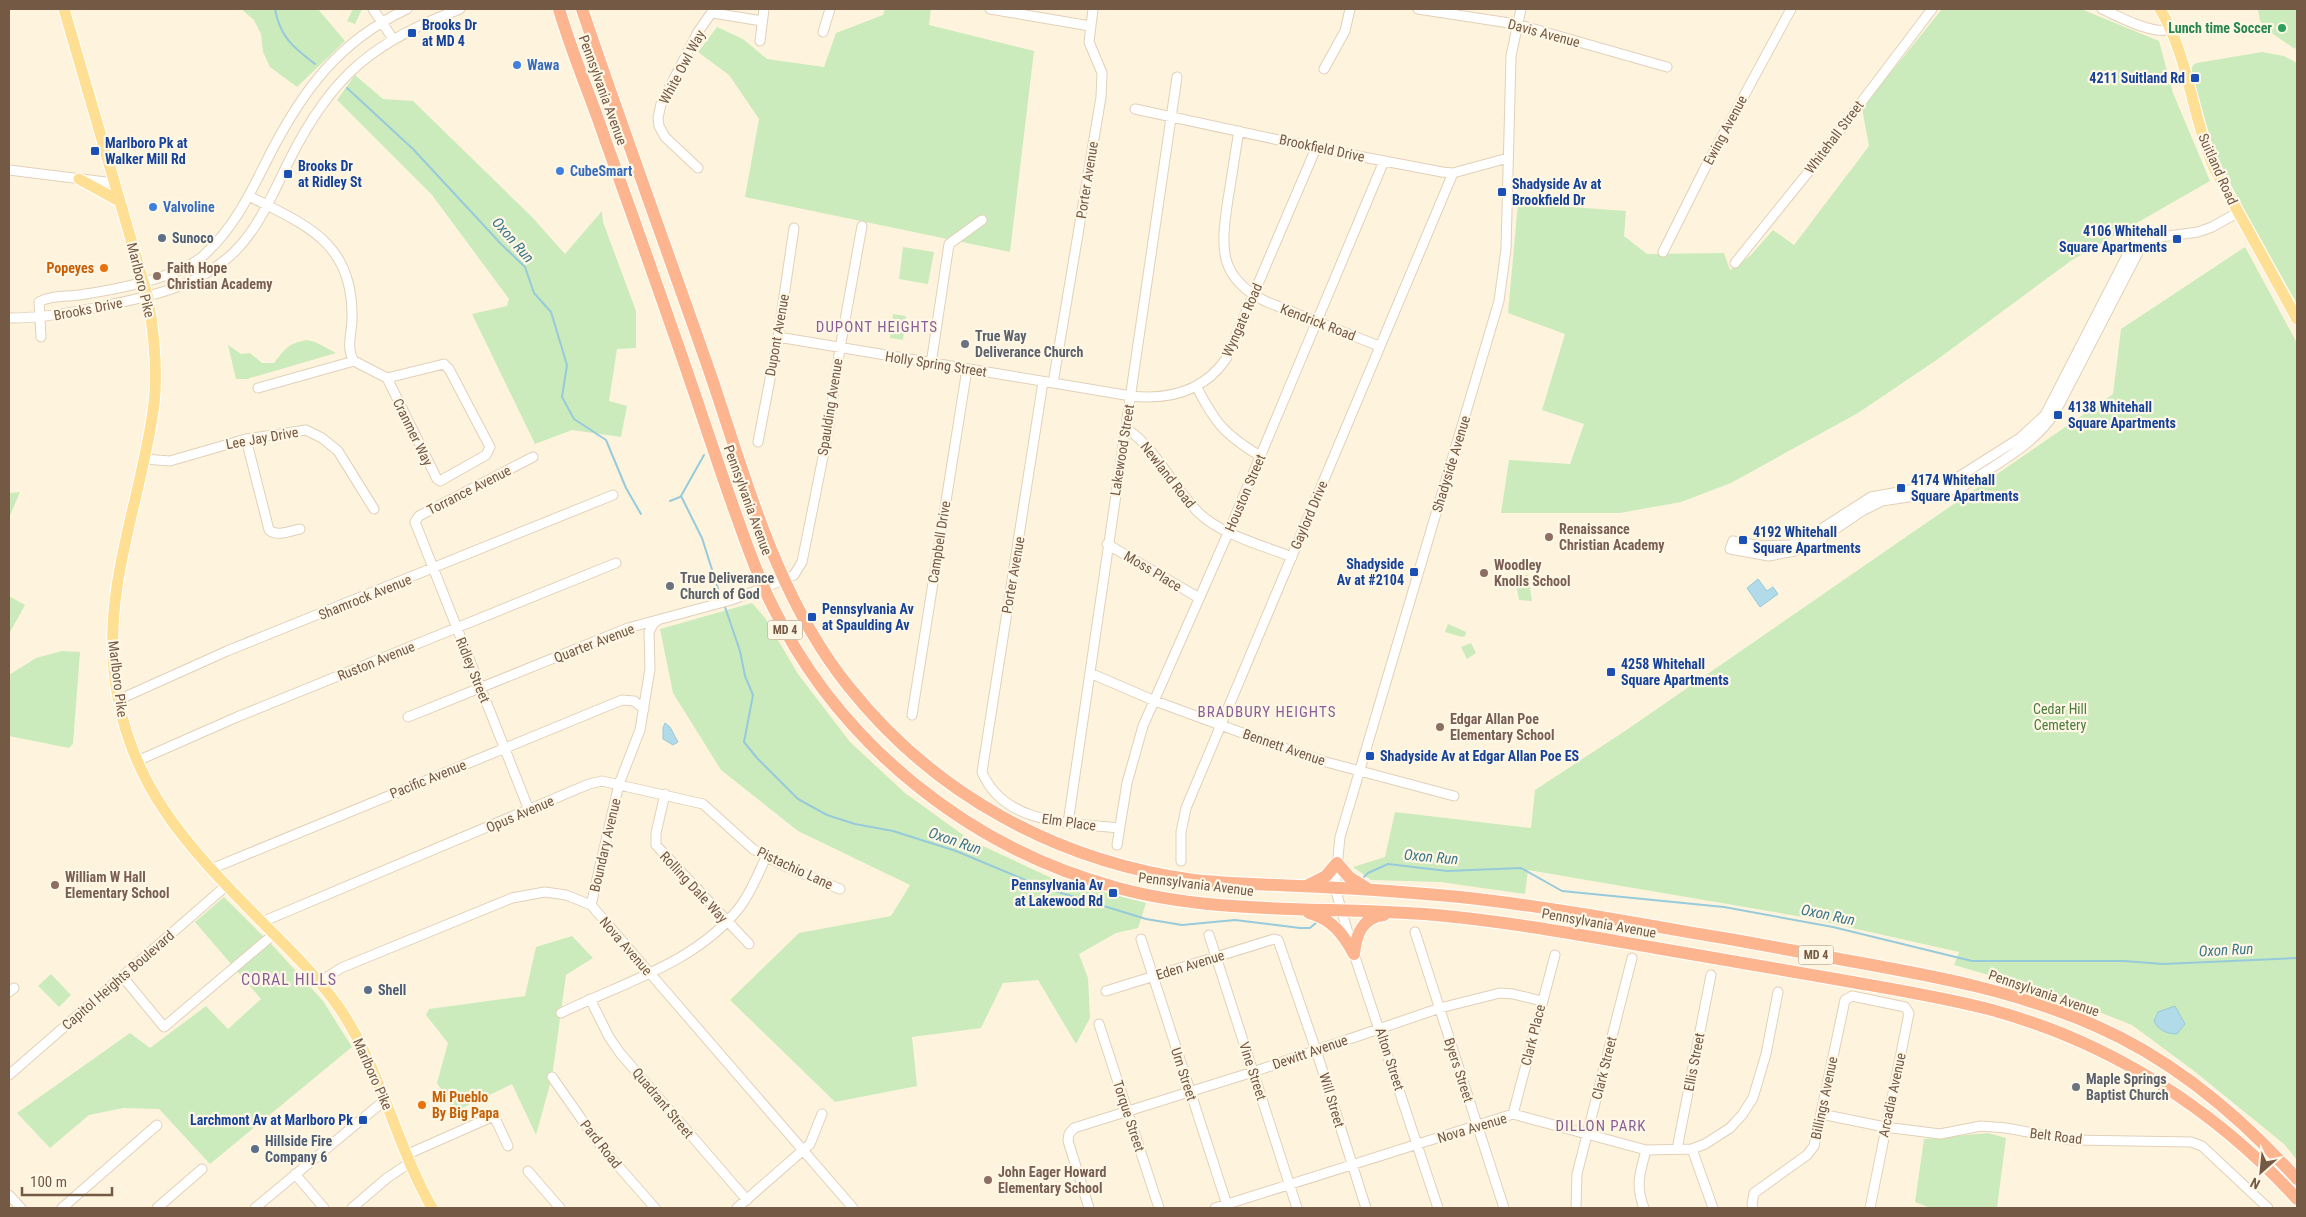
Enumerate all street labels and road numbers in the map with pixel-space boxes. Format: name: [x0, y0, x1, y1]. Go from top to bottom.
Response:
street label: Davis Avenue: [1506, 16, 1582, 50]
street label: White Owl Way: [656, 27, 708, 107]
street label: Pennsylvania Avenue: [576, 33, 631, 148]
street label: Ewing Avenue: [1700, 92, 1750, 167]
street label: Whitehall Street: [1801, 97, 1867, 177]
street label: Brookfield Drive: [1278, 131, 1367, 165]
street label: Suitland Road: [2195, 131, 2241, 207]
street label: Porter Avenue: [1073, 140, 1101, 220]
street label: Marlboro Pike: [124, 241, 158, 320]
street label: Wyngate Road: [1219, 281, 1265, 359]
street label: Dupont Avenue: [762, 292, 792, 377]
street label: Brooks Drive: [52, 294, 124, 324]
street label: Kendrick Road: [1278, 300, 1358, 344]
street label: Holly Spring Street: [884, 348, 988, 380]
street label: Spaulding Avenue: [814, 357, 846, 457]
street label: Cranmer Way: [390, 396, 436, 468]
street label: Lakewood Street: [1107, 403, 1137, 497]
street label: Shadyside Avenue: [1429, 413, 1473, 514]
street label: Lee Jay Drive: [224, 424, 300, 452]
street label: Newland Road: [1137, 439, 1199, 511]
street label: Pennsylvania Avenue: [721, 443, 776, 558]
street label: Houston Street: [1221, 452, 1269, 534]
street label: Torrance Avenue: [424, 462, 514, 518]
street label: Gaylord Drive: [1287, 478, 1331, 552]
street label: Campbell Drive: [925, 499, 953, 584]
street label: Porter Avenue: [998, 535, 1028, 615]
street label: Moss Place: [1121, 548, 1185, 595]
street label: Shamrock Avenue: [316, 571, 414, 623]
street label: Quarter Avenue: [551, 620, 637, 666]
road number: MD 4: [768, 620, 802, 640]
street label: Ridley Street: [453, 635, 493, 705]
street label: Ruston Avenue: [335, 638, 417, 684]
street label: Marlboro Pike: [105, 640, 131, 719]
street label: Bennett Avenue: [1241, 725, 1328, 769]
street label: Pacific Avenue: [387, 756, 469, 802]
street label: Opus Avenue: [484, 792, 557, 835]
street label: Boundary Avenue: [586, 796, 624, 893]
street label: Elm Place: [1041, 810, 1098, 834]
street label: Pistachio Lane: [755, 844, 836, 893]
street label: Rolling Dale Way: [657, 848, 731, 926]
street label: Pennsylvania Avenue: [1137, 869, 1255, 899]
street label: Pennsylvania Avenue: [1540, 905, 1658, 941]
street label: Nova Avenue: [596, 914, 656, 979]
street label: Capitol Heights Boulevard: [59, 927, 177, 1033]
road number: MD 4: [1798, 946, 1834, 964]
street label: Eden Avenue: [1154, 947, 1227, 983]
street label: Pennsylvania Avenue: [1987, 967, 2102, 1020]
street label: Clark Place: [1518, 1002, 1548, 1067]
street label: Alton Street: [1372, 1026, 1408, 1092]
street label: Dewitt Avenue: [1270, 1031, 1350, 1072]
street label: Ellis Street: [1681, 1032, 1707, 1092]
street label: Clark Street: [1588, 1035, 1620, 1101]
street label: Marlboro Pike: [350, 1036, 396, 1113]
street label: Byers Street: [1441, 1036, 1477, 1104]
street label: Vine Street: [1236, 1040, 1270, 1102]
street label: Urn Street: [1168, 1045, 1200, 1103]
street label: Arcadia Avenue: [1875, 1051, 1909, 1139]
street label: Billings Avenue: [1807, 1055, 1841, 1141]
street label: Quadrant Street: [629, 1065, 697, 1141]
street label: Will Street: [1316, 1071, 1348, 1129]
street label: Torque Street: [1110, 1078, 1148, 1154]
street label: Nova Avenue: [1435, 1110, 1509, 1146]
street label: Pard Road: [577, 1117, 625, 1171]
street label: Belt Road: [2029, 1125, 2083, 1147]

